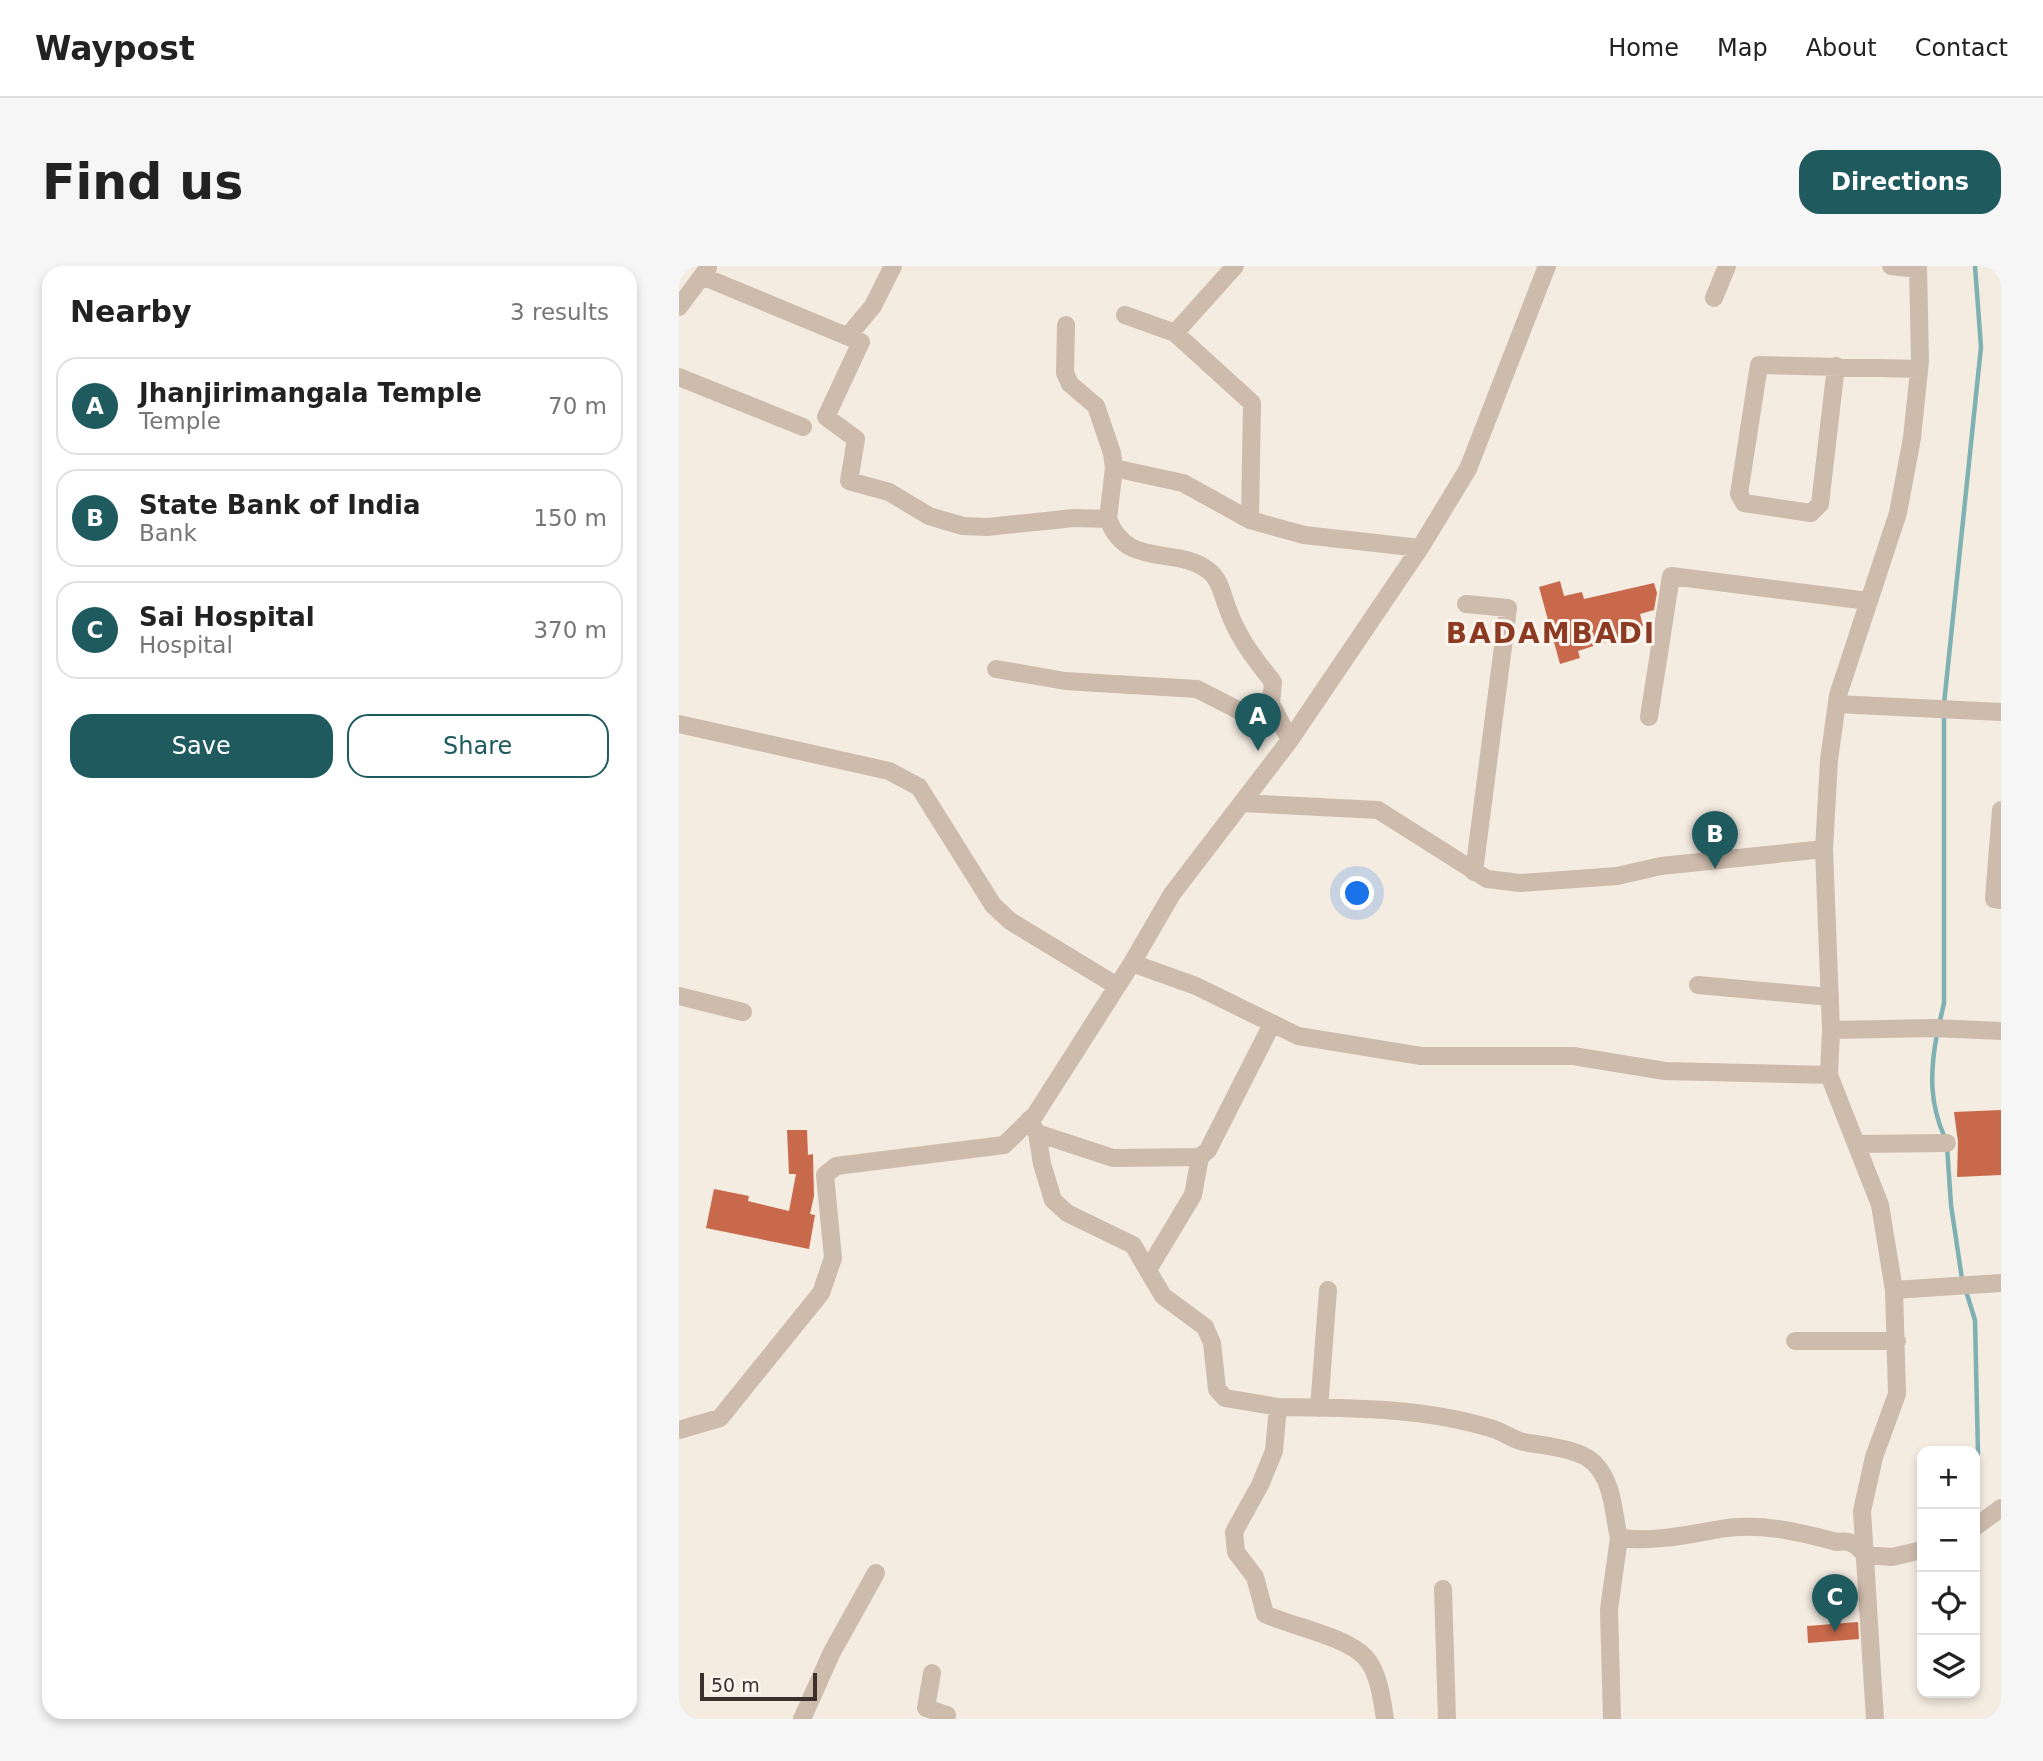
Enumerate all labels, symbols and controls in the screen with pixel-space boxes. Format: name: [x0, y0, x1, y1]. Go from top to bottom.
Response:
text: Waypost: [35, 29, 195, 68]
text: Home: [1608, 34, 1679, 62]
text: Map: [1717, 34, 1768, 62]
text: About: [1806, 34, 1877, 62]
text: Contact: [1915, 34, 2008, 62]
button: Directions: [1799, 150, 2001, 214]
text: Find us: [42, 154, 243, 211]
text: Nearby: [70, 294, 192, 329]
text: 3 results: [510, 299, 609, 325]
text: Jhanjirimangala Temple: [139, 378, 482, 408]
text: A: [86, 393, 104, 419]
text: 70 m: [548, 393, 607, 419]
text: Temple: [139, 408, 221, 434]
text: State Bank of India: [139, 490, 421, 520]
text: B: [86, 505, 104, 531]
text: 150 m: [533, 505, 607, 531]
text: Bank: [139, 520, 197, 546]
text: Sai Hospital: [139, 602, 315, 632]
text: C: [87, 617, 103, 643]
text: 370 m: [533, 617, 607, 643]
district label: BADAMBADI: [1446, 617, 1656, 650]
text: Hospital: [139, 632, 233, 658]
pin: A: [1235, 693, 1281, 751]
button: Save: [70, 714, 333, 778]
button: Share: [347, 714, 609, 778]
pin: B: [1692, 811, 1738, 869]
your location: [1340, 876, 1374, 910]
map controls: [1917, 1446, 1980, 1698]
button: +: [1917, 1446, 1980, 1509]
button: −: [1917, 1509, 1980, 1572]
button: locate: [1917, 1572, 1980, 1635]
pin: C: [1812, 1574, 1858, 1632]
button: layers: [1917, 1635, 1980, 1698]
scale bar: [700, 1670, 817, 1702]
text: 50 m: [711, 1674, 760, 1696]

